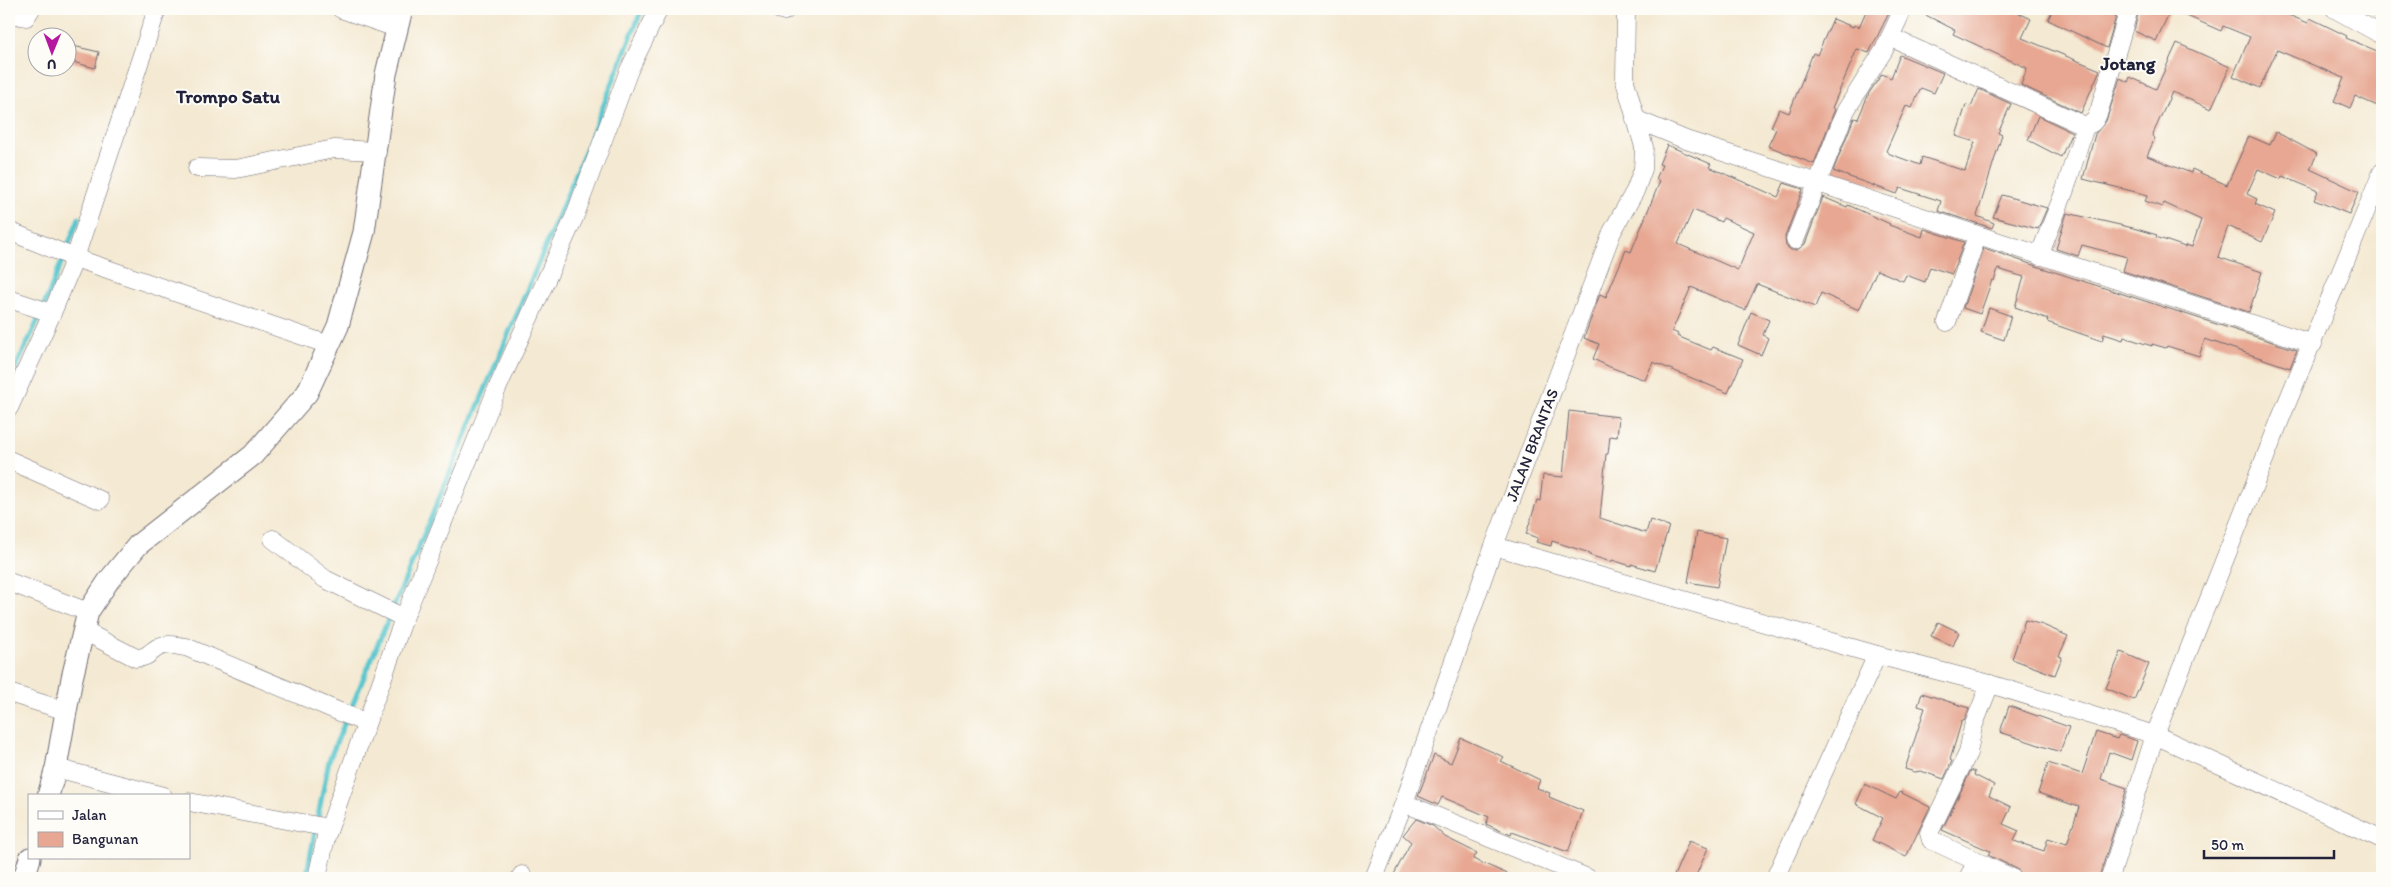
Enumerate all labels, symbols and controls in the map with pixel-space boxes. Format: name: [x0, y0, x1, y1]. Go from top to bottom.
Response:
north arrow: [28, 28, 78, 78]
district label: Jotang: [2100, 52, 2157, 75]
text: U: [47, 56, 57, 73]
district label: Trompo Satu: [175, 85, 281, 108]
street label: JALAN BRANTAS: [1502, 386, 1562, 504]
legend: [28, 794, 190, 860]
text: Jalan: [72, 806, 106, 824]
scale bar: [2204, 827, 2334, 859]
text: Bangunan: [72, 830, 139, 848]
text: 50 m: [2211, 836, 2244, 854]

